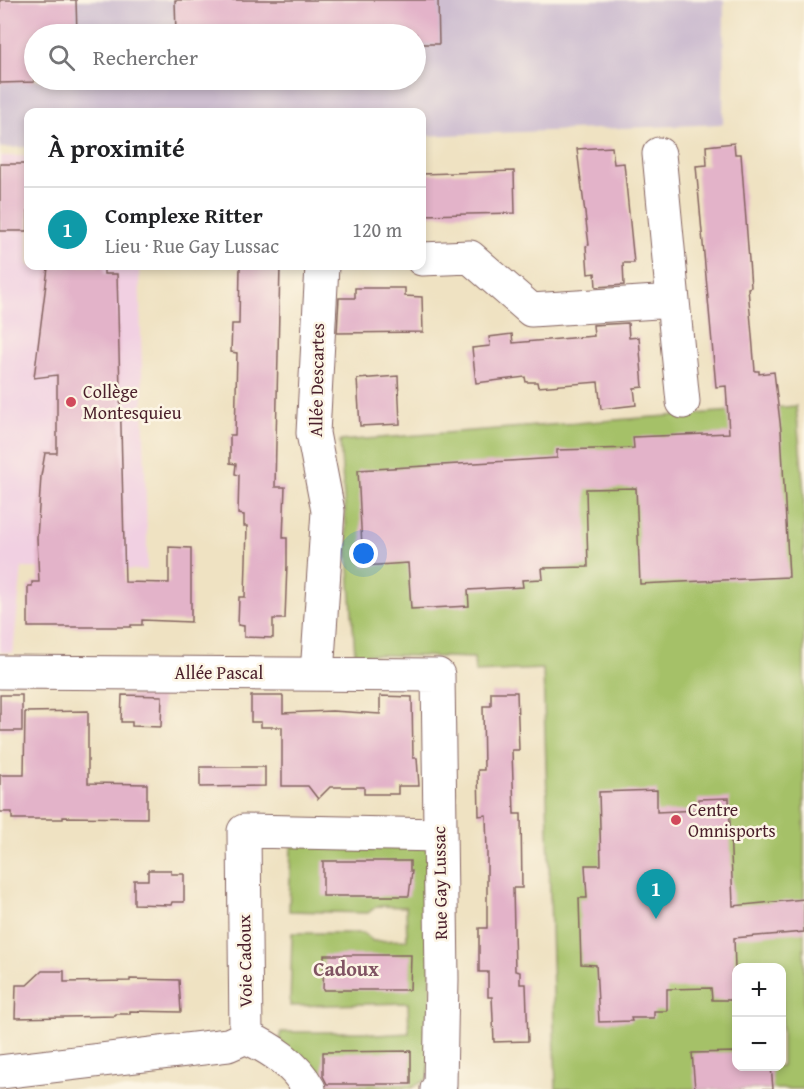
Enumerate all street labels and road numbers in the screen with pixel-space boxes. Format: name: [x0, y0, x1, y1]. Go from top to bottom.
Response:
street label: Allée Descartes: [302, 323, 331, 437]
street label: Allée Pascal: [175, 659, 263, 686]
street label: Rue Gay Lussac: [425, 826, 454, 940]
street label: Voie Cadoux: [230, 913, 259, 1008]

